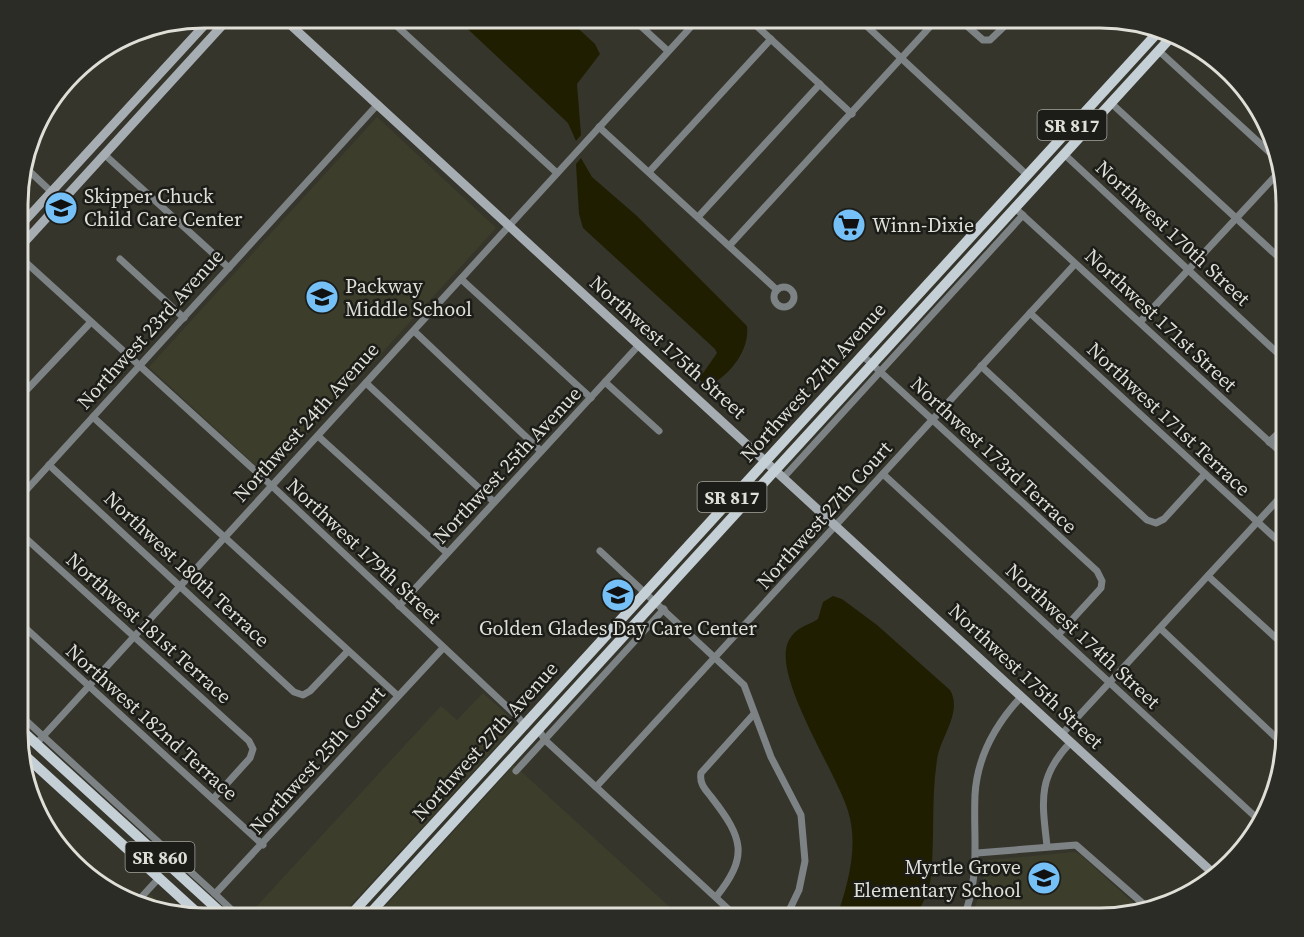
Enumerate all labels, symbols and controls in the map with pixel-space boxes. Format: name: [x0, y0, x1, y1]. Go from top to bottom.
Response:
road number: SR 817: [1038, 110, 1106, 140]
street label: Northwest 170th Street: [1090, 154, 1257, 312]
place label: Skipper Chuck Child Care Center: [84, 182, 243, 233]
school or university icon: Skipper Chuck Child Care Center: [43, 190, 79, 226]
supermarket icon: Winn-Dixie: [831, 207, 867, 243]
place label: Winn-Dixie: [872, 211, 974, 239]
street label: Northwest 171st Street: [1079, 242, 1244, 398]
street label: Northwest 23rd Avenue: [70, 243, 230, 415]
street label: Northwest 175th Street: [584, 269, 753, 425]
place label: Packway Middle School: [345, 272, 472, 323]
school or university icon: Packway Middle School: [304, 279, 340, 315]
street label: Northwest 27th Avenue: [734, 296, 892, 468]
street label: Northwest 24th Avenue: [227, 336, 385, 508]
street label: Northwest 171st Terrace: [1081, 336, 1257, 502]
street label: Northwest 173rd Terrace: [904, 370, 1084, 540]
street label: Northwest 25th Avenue: [427, 380, 587, 550]
street label: Northwest 27th Court: [750, 434, 899, 595]
street label: Northwest 179th Street: [281, 472, 448, 630]
road number: SR 817: [698, 482, 766, 512]
street label: Northwest 180th Terrace: [98, 485, 276, 653]
street label: Northwest 181st Terrace: [60, 546, 238, 710]
street label: Northwest 174th Street: [1000, 557, 1167, 715]
school or university icon: Golden Glades Day Care Center: [600, 577, 636, 613]
street label: Northwest 175th Street: [943, 597, 1110, 755]
place label: Golden Glades Day Care Center: [479, 614, 758, 642]
street label: Northwest 182nd Terrace: [60, 637, 244, 807]
street label: Northwest 27th Avenue: [406, 655, 564, 827]
street label: Northwest 25th Court: [243, 679, 392, 840]
road number: SR 860: [126, 842, 195, 872]
place label: Myrtle Grove Elementary School: [853, 853, 1021, 904]
school or university icon: Myrtle Grove Elementary School: [1026, 860, 1062, 896]

